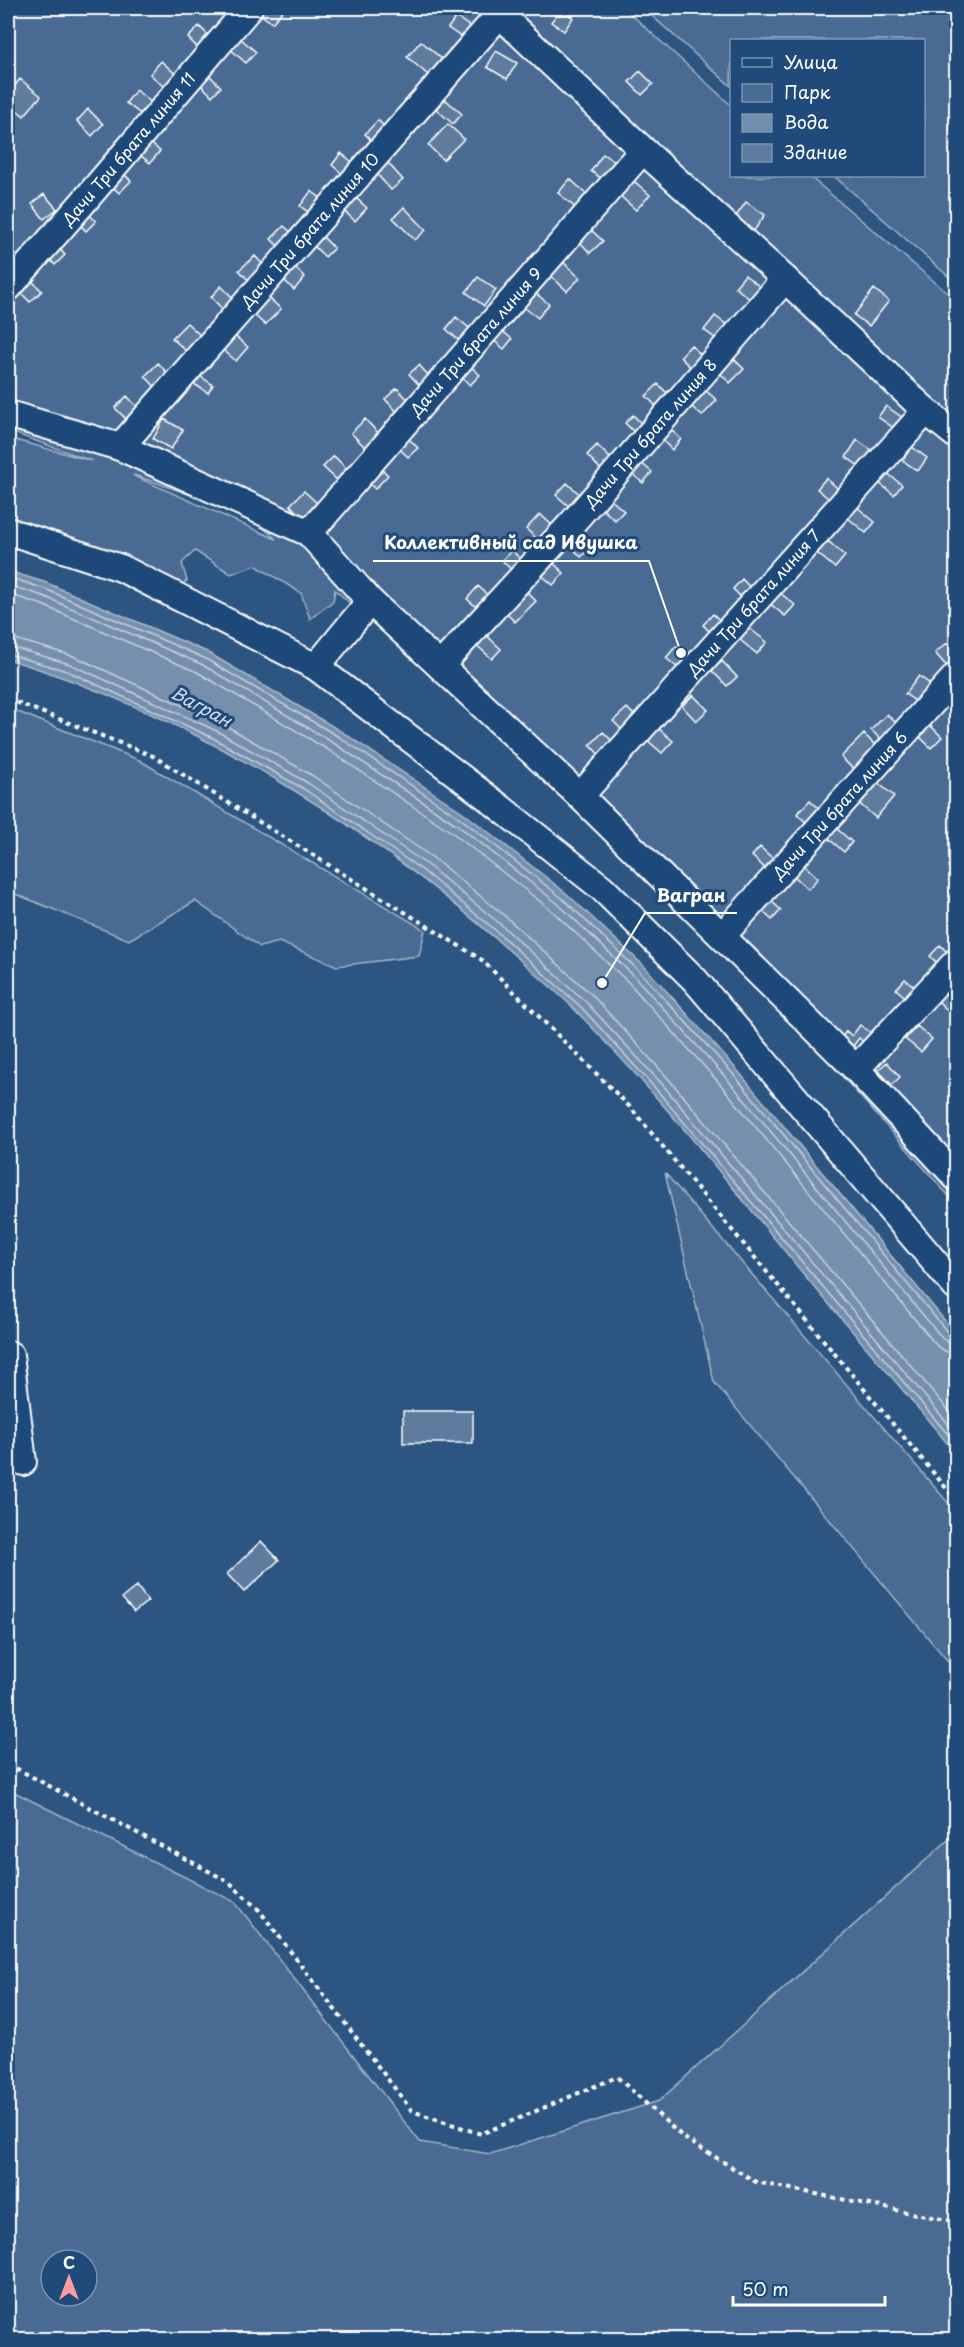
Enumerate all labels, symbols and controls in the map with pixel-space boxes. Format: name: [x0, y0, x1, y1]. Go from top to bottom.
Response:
legend: [730, 39, 925, 177]
text: Улица: [784, 48, 838, 75]
street label: Дачи Три брата линия 11: [55, 67, 200, 231]
text: Парк: [784, 78, 831, 105]
text: Вода: [784, 108, 829, 135]
text: Здание: [784, 138, 847, 165]
street label: Дачи Три брата линия 10: [234, 147, 384, 314]
street label: Дачи Три брата линия 9: [403, 261, 547, 421]
street label: Дачи Три брата линия 8: [577, 353, 722, 513]
street label: Дачи Три брата линия 7: [680, 523, 825, 681]
callout: Коллективный сад Ивушка: [373, 525, 649, 561]
text: Коллективный сад Ивушка: [384, 528, 638, 555]
water label: Вагран: [167, 679, 238, 734]
street label: Дачи Три брата линия 6: [765, 725, 912, 885]
callout: Вагран: [645, 877, 737, 913]
text: Вагран: [657, 881, 725, 908]
north arrow: [39, 2248, 99, 2308]
text: С: [63, 2250, 75, 2274]
scale bar: [733, 2269, 884, 2307]
text: 50 m: [742, 2275, 789, 2302]

